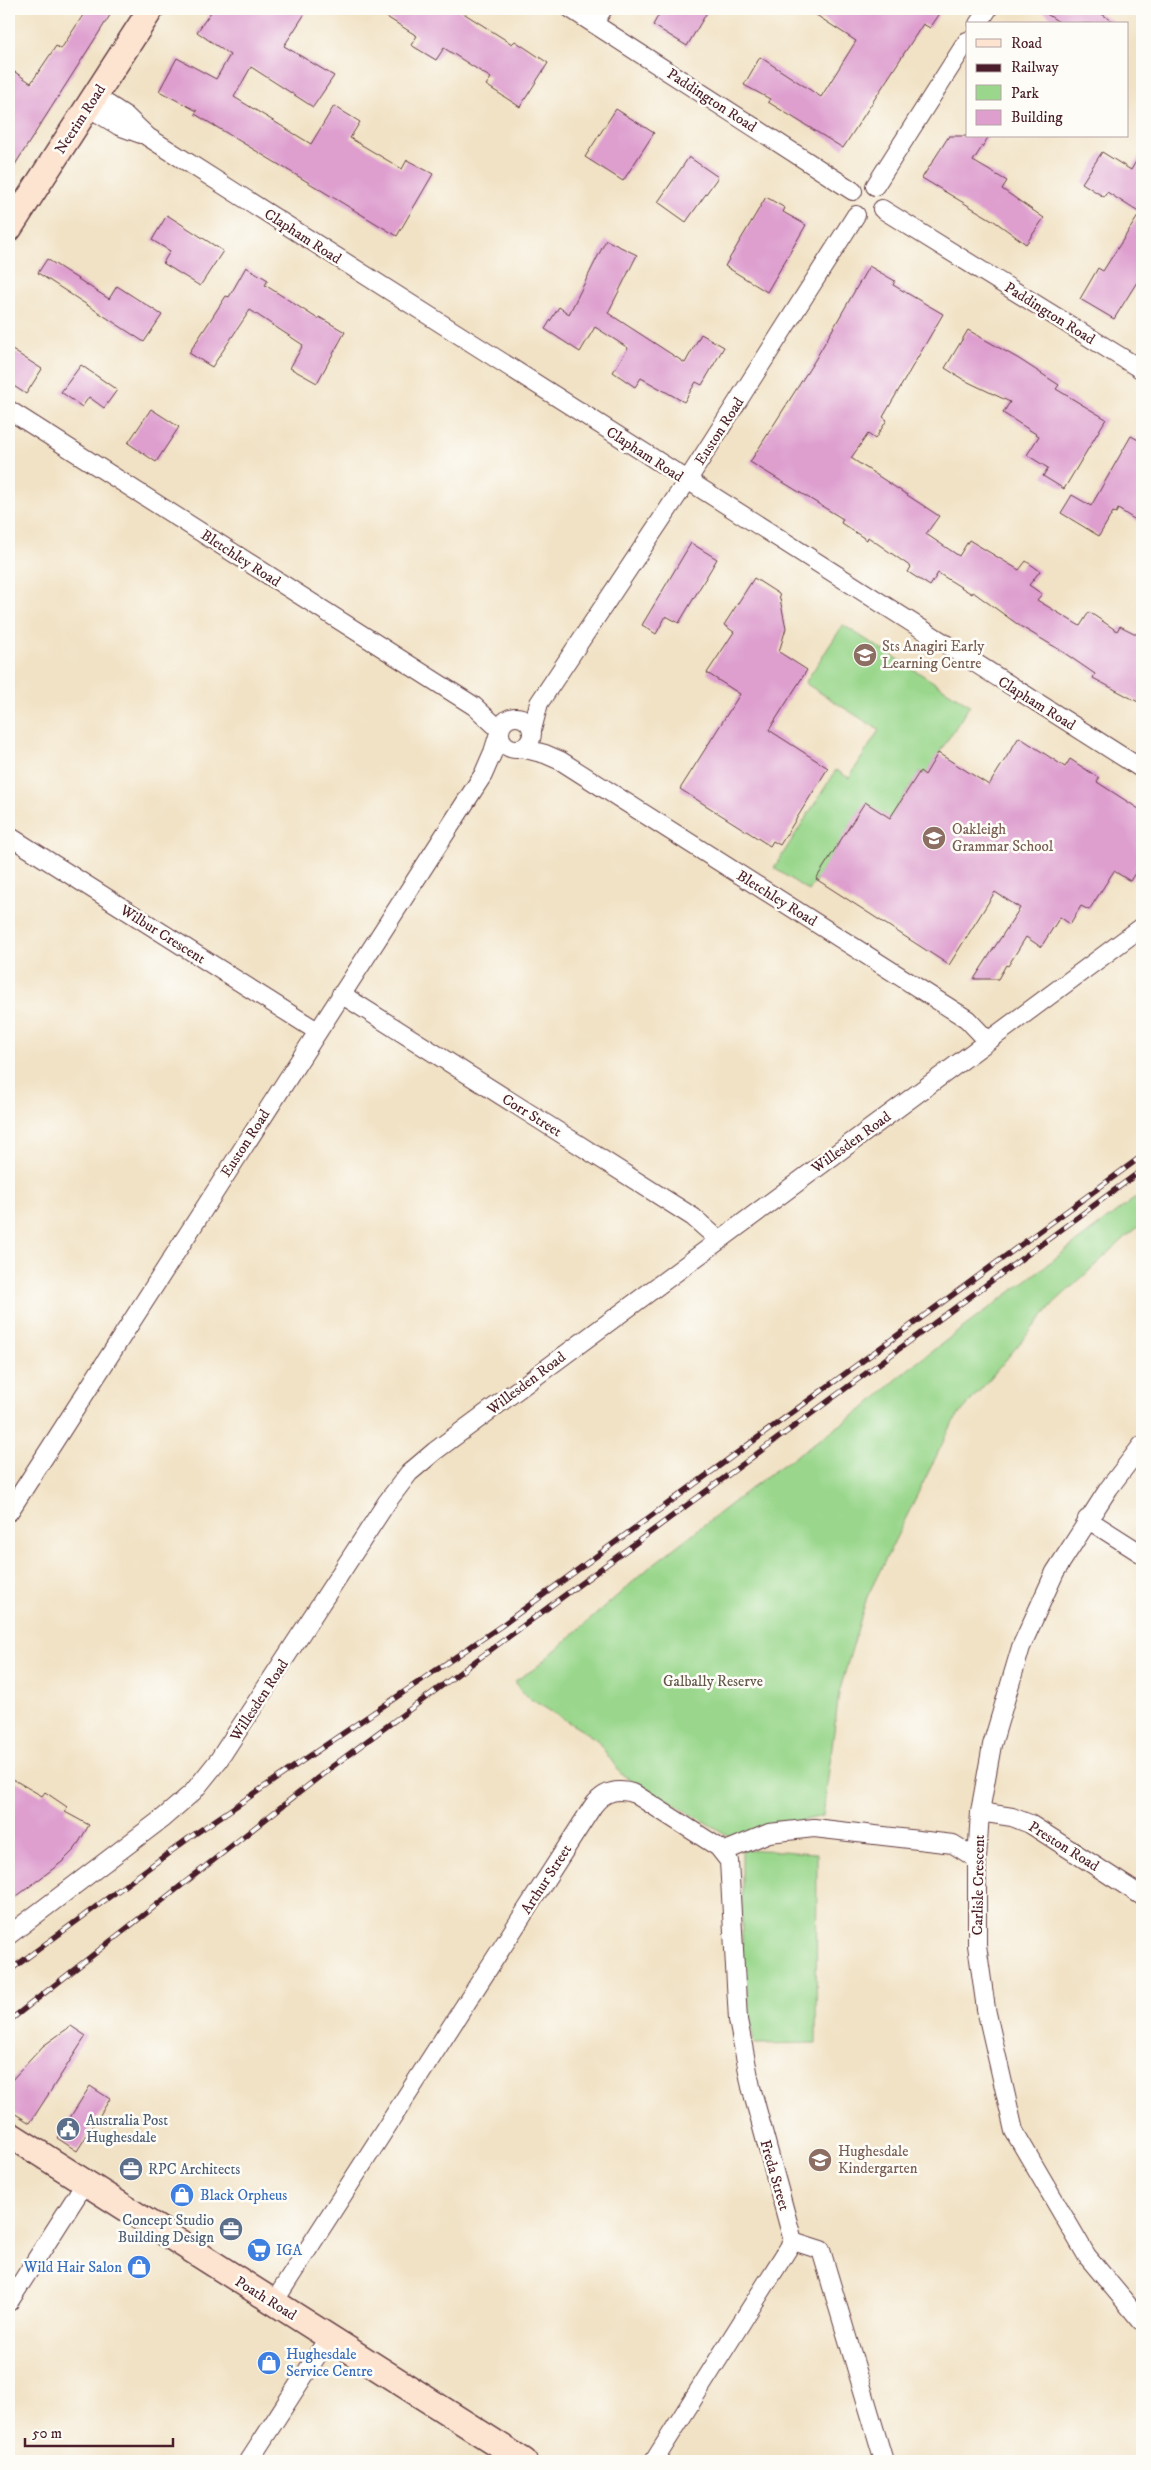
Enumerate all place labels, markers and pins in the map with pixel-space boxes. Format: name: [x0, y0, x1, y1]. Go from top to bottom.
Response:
place label: Sts Anagiri Early Learning Centre: [882, 637, 985, 673]
school or university icon: Sts Anagiri Early Learning Centre: [852, 642, 878, 668]
place label: Oakleigh Grammar School: [952, 820, 1054, 856]
school or university icon: Oakleigh Grammar School: [921, 825, 947, 851]
place label: Australia Post Hughesdale: [86, 2111, 168, 2147]
public building icon: Australia Post Hughesdale: [55, 2116, 81, 2142]
place label: Hughesdale Kindergarten: [838, 2142, 918, 2178]
school or university icon: Hughesdale Kindergarten: [807, 2147, 833, 2173]
office icon: RPC Architects: [118, 2156, 144, 2182]
place label: RPC Architects: [148, 2160, 240, 2179]
shop icon: Black Orpheus: [169, 2182, 195, 2208]
place label: Black Orpheus: [200, 2186, 287, 2205]
place label: Concept Studio Building Design: [118, 2211, 214, 2247]
office icon: Concept Studio Building Design: [218, 2216, 244, 2242]
supermarket icon: IGA: [246, 2237, 272, 2263]
place label: IGA: [276, 2241, 303, 2260]
shop icon: Wild Hair Salon: [126, 2254, 152, 2280]
place label: Wild Hair Salon: [23, 2258, 122, 2277]
place label: Hughesdale Service Centre: [286, 2345, 373, 2381]
shop icon: Hughesdale Service Centre: [256, 2350, 282, 2376]

